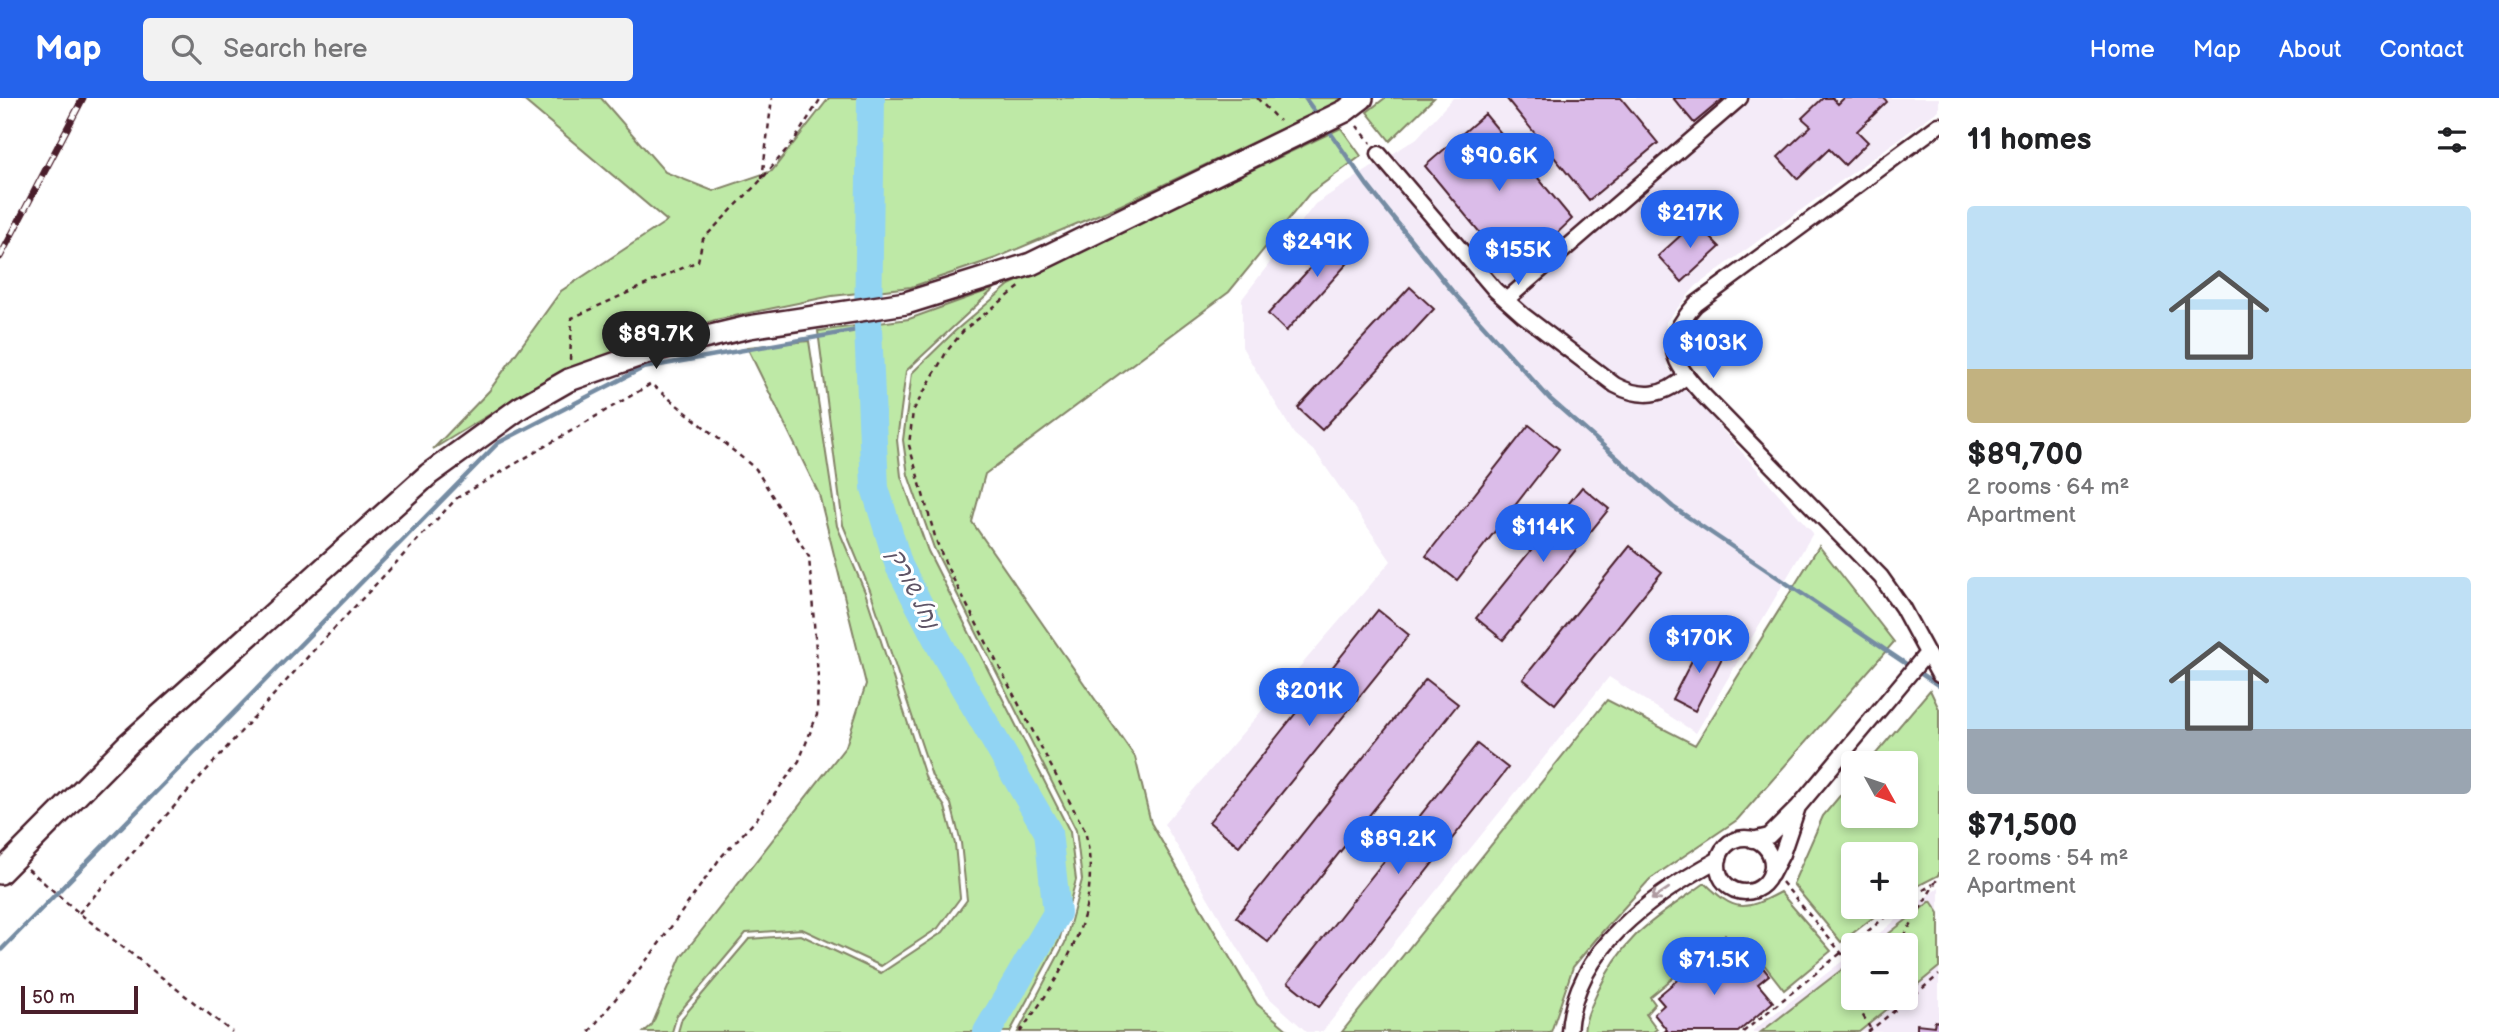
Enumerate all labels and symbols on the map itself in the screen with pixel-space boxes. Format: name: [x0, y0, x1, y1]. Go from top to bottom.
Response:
pin: $90.6K: [1442, 134, 1556, 193]
pin: $217K: [1641, 190, 1739, 250]
pin: $249K: [1268, 220, 1366, 279]
pin: $155K: [1469, 228, 1567, 287]
pin: $89.7K: [599, 312, 713, 371]
pin: $103K: [1664, 320, 1762, 380]
pin: $114K: [1494, 504, 1592, 564]
water label: נחל שורק: [882, 544, 945, 634]
pin: $170K: [1650, 616, 1748, 675]
pin: $201K: [1260, 668, 1358, 728]
north arrow: [1841, 751, 1918, 828]
pin: $89.2K: [1341, 816, 1455, 876]
one-way arrow: [1651, 887, 1670, 901]
pin: $71.5K: [1657, 937, 1771, 997]
scale bar: [21, 983, 138, 1015]

